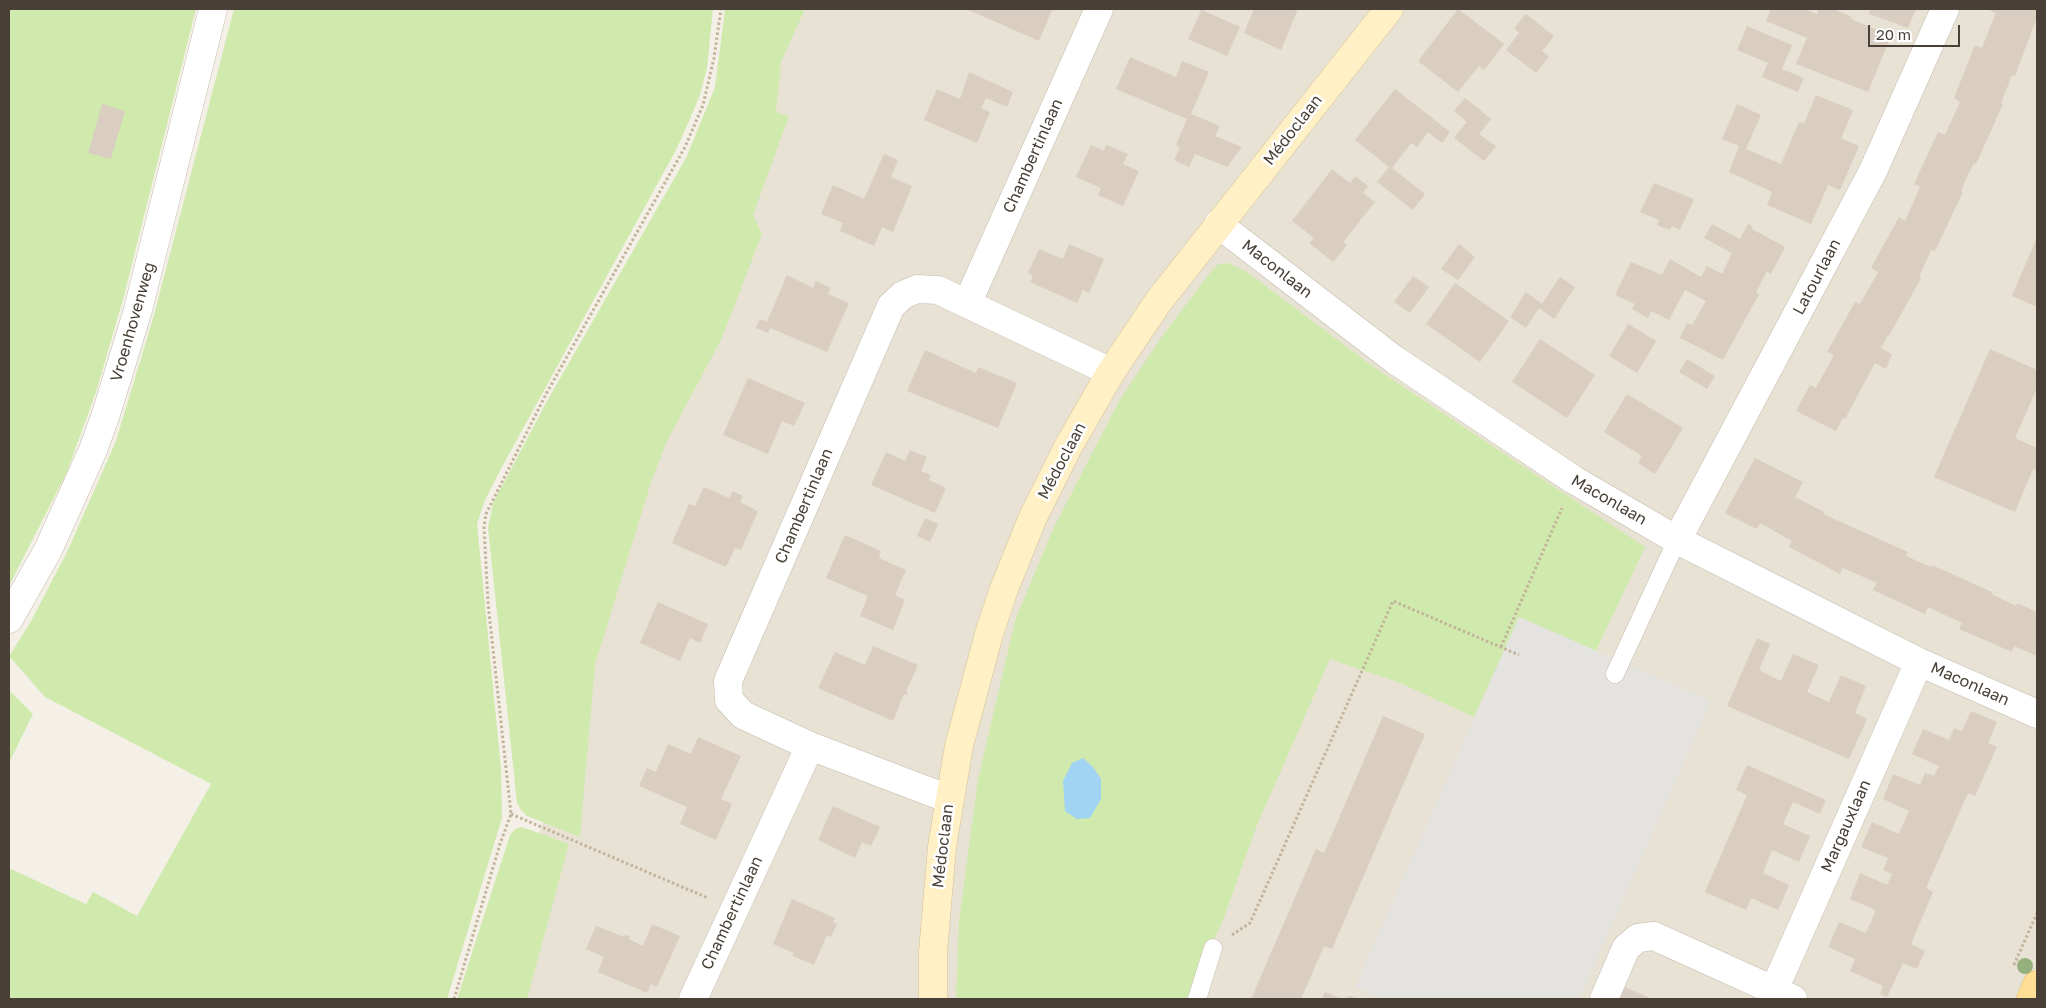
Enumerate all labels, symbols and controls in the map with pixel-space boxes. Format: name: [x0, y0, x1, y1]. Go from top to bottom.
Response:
scale bar: [1871, 15, 1964, 47]
text: 20 m: [1876, 25, 1911, 43]
street label: Médoclaan: [1260, 91, 1326, 169]
street label: Chambertinlaan: [999, 96, 1067, 216]
street label: Maconlaan: [1238, 236, 1316, 302]
street label: Latourlaan: [1789, 236, 1845, 318]
street label: Vroenhovenweg: [107, 260, 159, 384]
street label: Médoclaan: [1034, 419, 1090, 503]
street label: Chambertinlaan: [771, 446, 837, 566]
street label: Maconlaan: [1568, 471, 1650, 529]
street label: Maconlaan: [1928, 658, 2012, 710]
street label: Margauxlaan: [1817, 777, 1875, 875]
street label: Médoclaan: [928, 803, 958, 889]
street label: Chambertinlaan: [697, 853, 767, 973]

